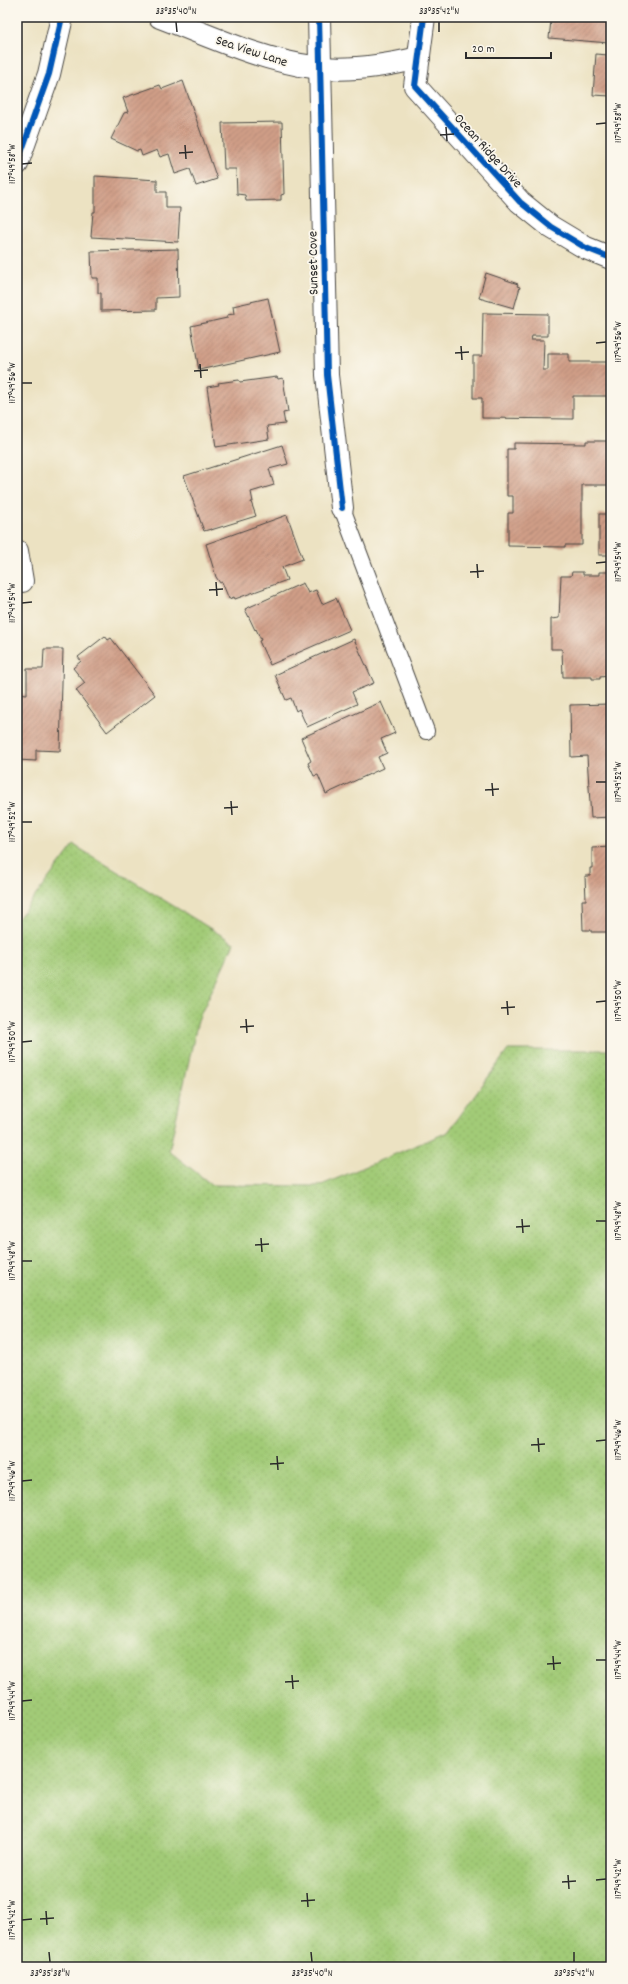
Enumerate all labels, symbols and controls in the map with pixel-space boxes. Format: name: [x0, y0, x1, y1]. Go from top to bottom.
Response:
text: 33°35'40"N: [155, 5, 197, 19]
text: 33°35'42"N: [419, 5, 459, 19]
street label: Sea View Lane: [213, 31, 290, 73]
scale bar: [466, 34, 551, 60]
text: 20 m: [472, 41, 495, 58]
text: 117°49'58"W: [612, 103, 626, 143]
street label: Ocean Ridge Drive: [448, 110, 527, 193]
text: 117°49'58"W: [6, 144, 20, 184]
street label: Sunset Cove: [303, 231, 325, 295]
text: 117°49'56"W: [612, 321, 626, 362]
text: 117°49'56"W: [6, 362, 20, 403]
text: 117°49'54"W: [612, 542, 626, 582]
text: 117°49'54"W: [6, 583, 20, 623]
text: 117°49'52"W: [612, 762, 626, 802]
text: 117°49'52"W: [6, 802, 20, 842]
text: 117°49'50"W: [612, 980, 626, 1022]
text: 117°49'50"W: [6, 1021, 20, 1063]
text: 117°49'48"W: [612, 1201, 626, 1241]
text: 117°49'48"W: [6, 1241, 20, 1281]
text: 117°49'46"W: [612, 1420, 626, 1460]
text: 117°49'46"W: [6, 1461, 20, 1501]
text: 117°49'44"W: [612, 1640, 626, 1680]
text: 117°49'44"W: [6, 1681, 20, 1721]
text: 117°49'42"W: [612, 1859, 626, 1899]
text: 117°49'42"W: [6, 1900, 20, 1940]
text: 33°35'38"N: [30, 1967, 70, 1981]
text: 33°35'40"N: [291, 1967, 333, 1981]
text: 33°35'42"N: [554, 1967, 594, 1981]

